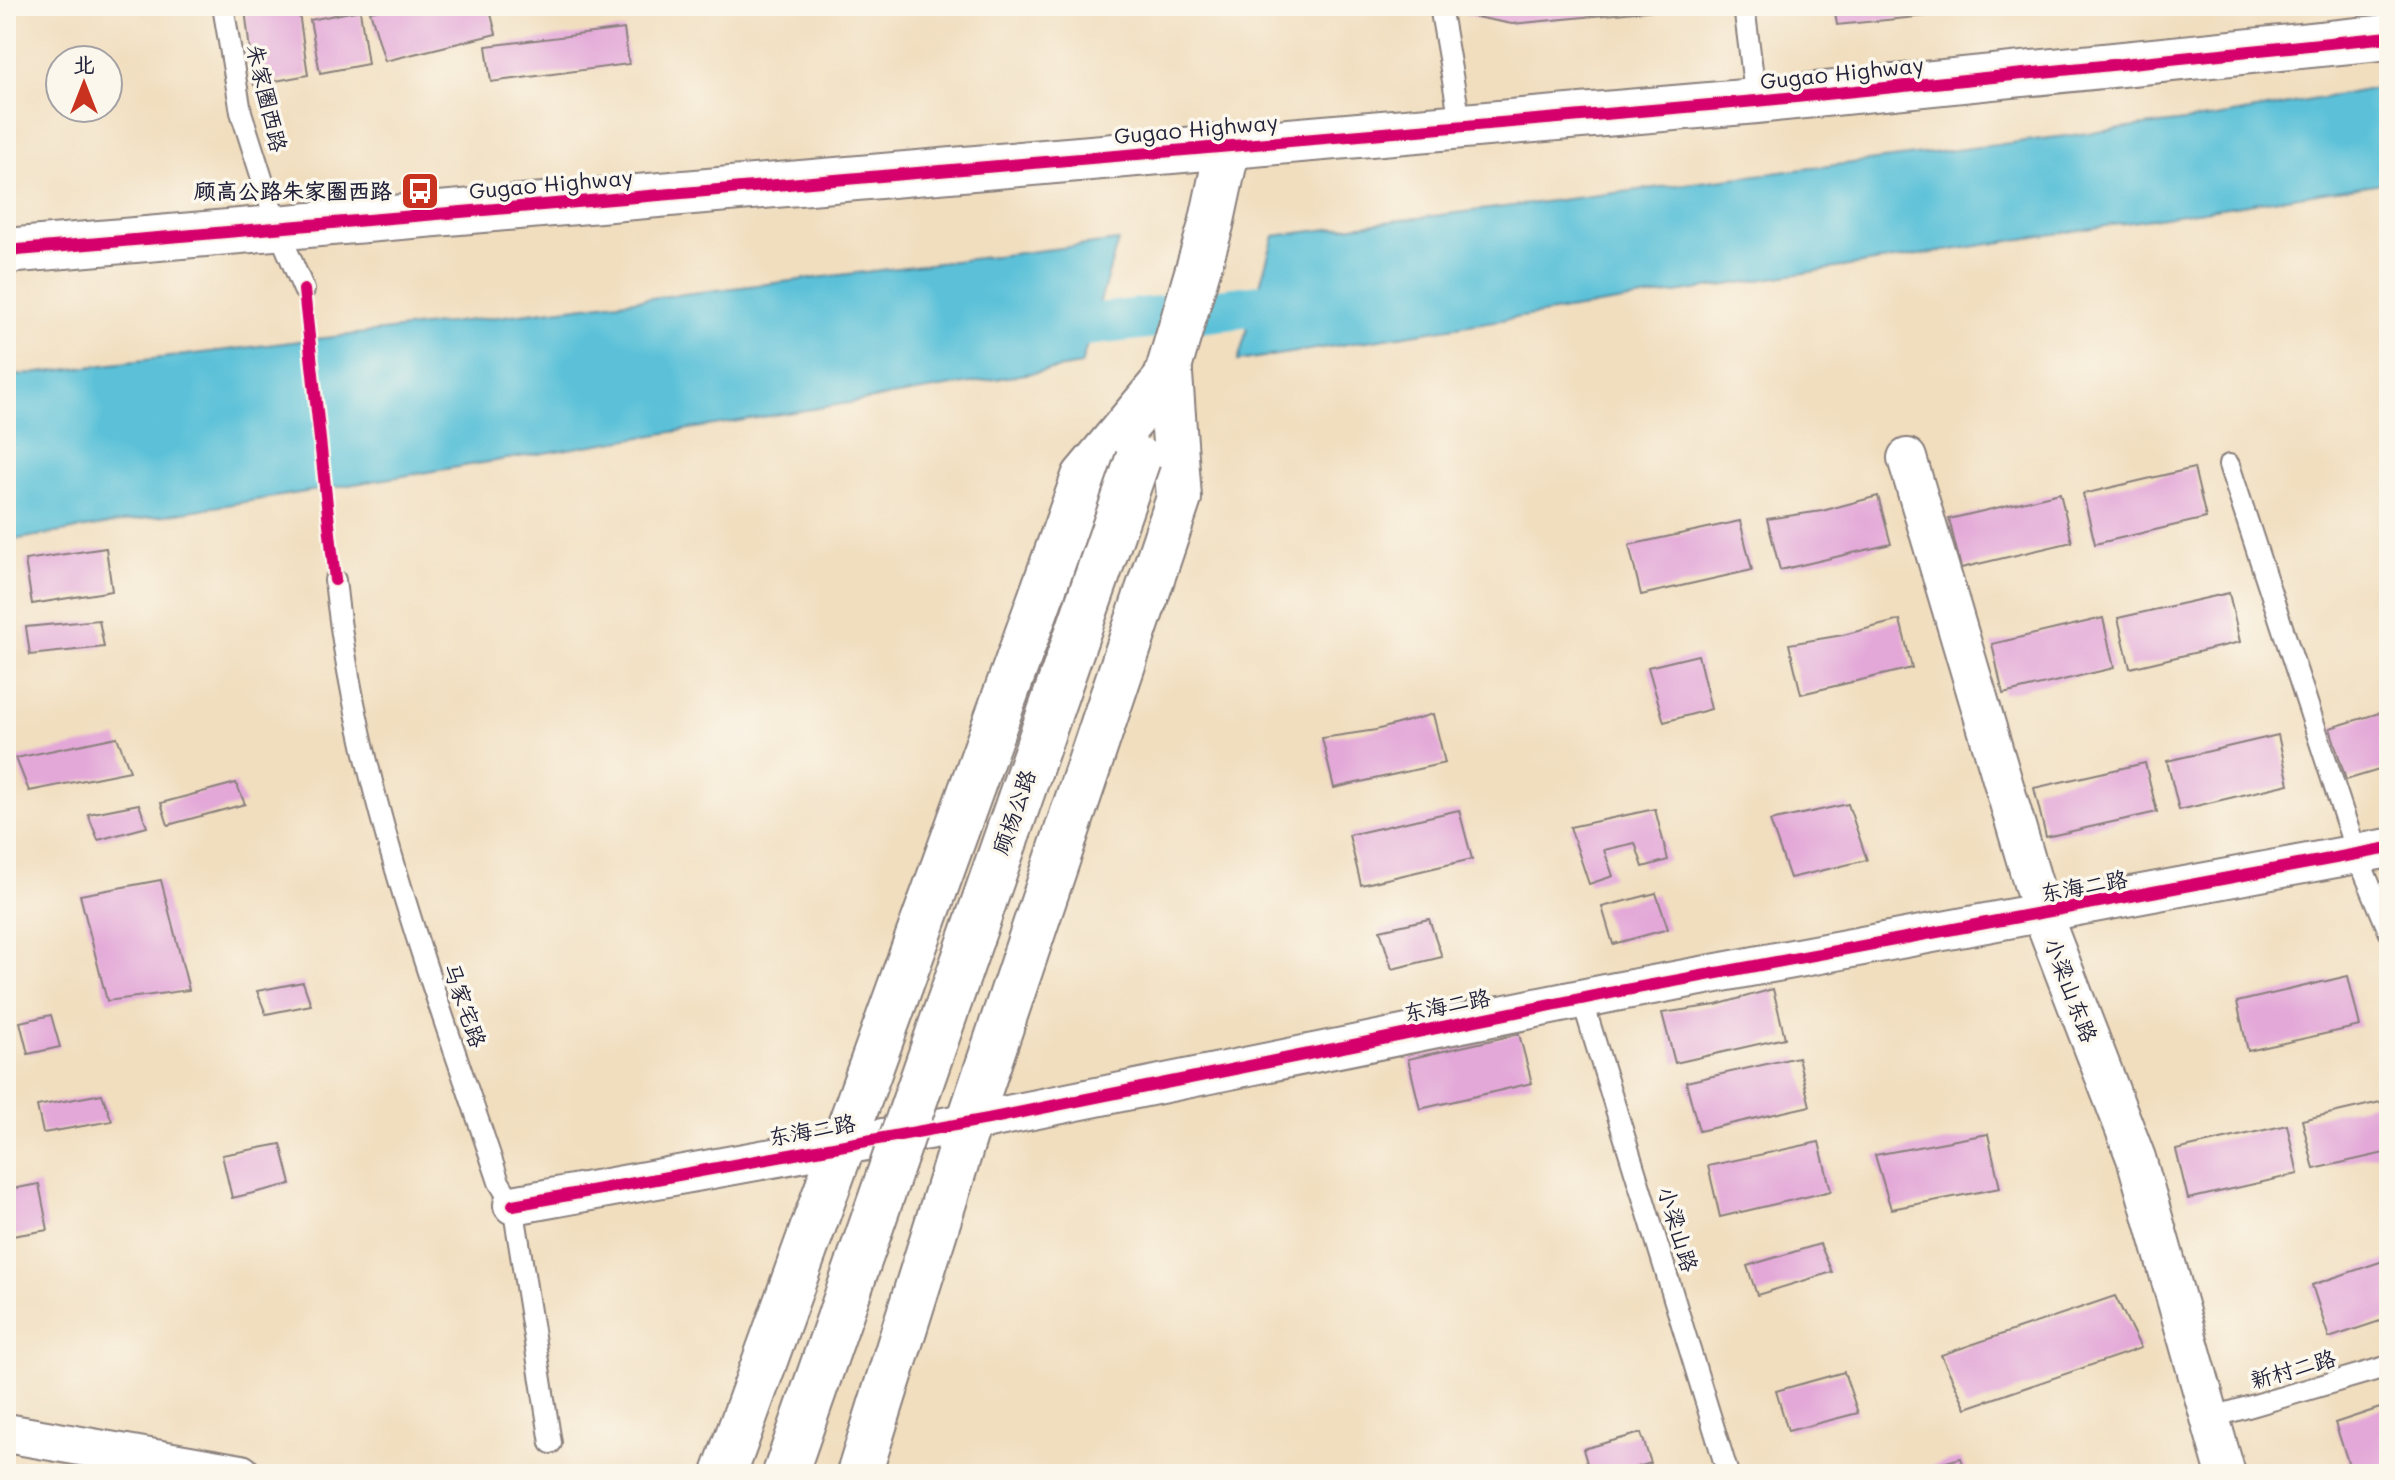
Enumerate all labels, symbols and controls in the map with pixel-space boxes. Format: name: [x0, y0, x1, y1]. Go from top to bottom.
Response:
street label: 朱家圈西路: [241, 41, 294, 155]
north arrow: [44, 44, 124, 124]
text: 北: [73, 49, 95, 78]
street label: Gugao Highway: [1759, 49, 1925, 96]
street label: Gugao Highway: [1113, 107, 1279, 150]
street label: Gugao Highway: [468, 162, 634, 205]
bus stop icon: 顾高公路朱家圈西路: [399, 170, 441, 212]
place label: 顾高公路朱家圈西路: [194, 176, 392, 205]
street label: 顾杨公路: [985, 766, 1042, 858]
street label: 东海二路: [2038, 864, 2130, 907]
street label: 小梁山东路: [2038, 933, 2105, 1046]
street label: 马家宅路: [437, 959, 494, 1051]
street label: 东海二路: [1401, 982, 1493, 1027]
street label: 东海二路: [766, 1108, 858, 1151]
street label: 小梁山路: [1652, 1183, 1705, 1275]
street label: 新村二路: [2247, 1342, 2339, 1395]

